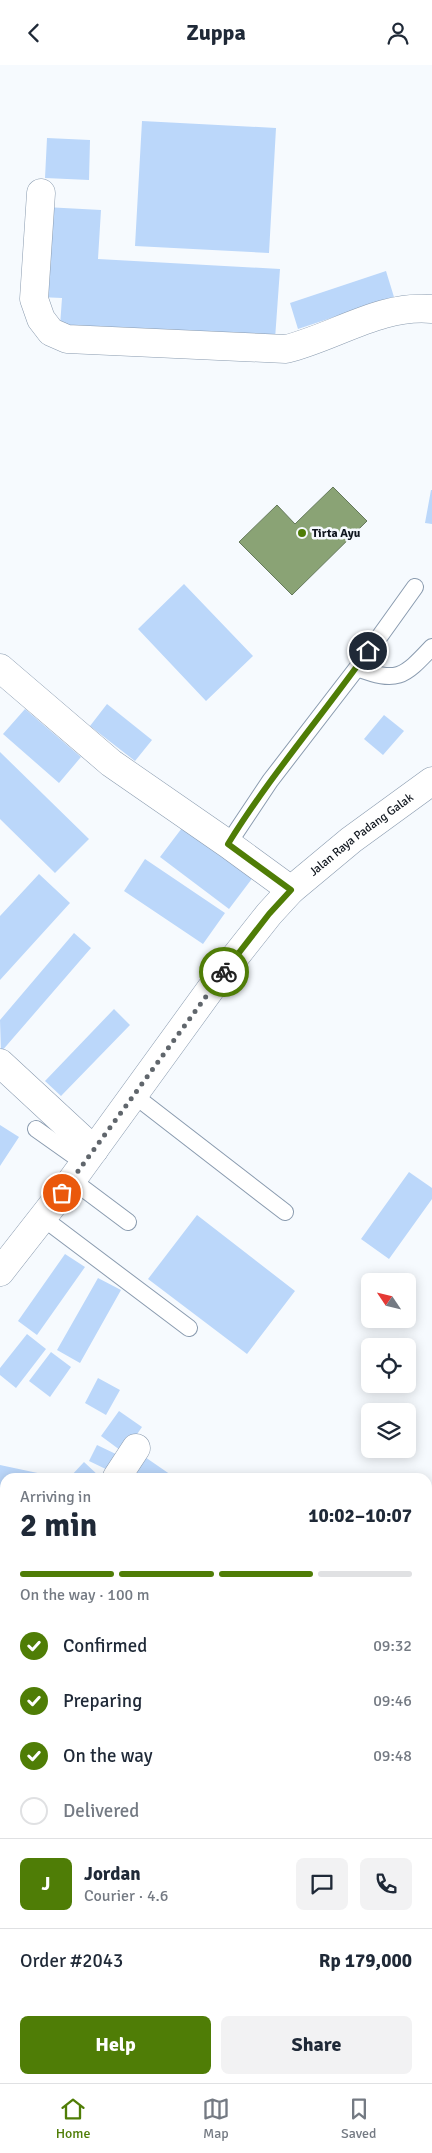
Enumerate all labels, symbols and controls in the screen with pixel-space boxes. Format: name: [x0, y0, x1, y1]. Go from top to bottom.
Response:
icon: back: [20, 19, 48, 47]
text: Zuppa: [186, 19, 246, 46]
icon: person: [384, 19, 412, 47]
place label: Tirta Ayu: [312, 526, 361, 541]
marker: Tirta Ayu: [296, 527, 308, 539]
pin: [347, 630, 389, 672]
icon: home: [354, 637, 382, 665]
street label: Jalan Raya Padang Galak: [306, 790, 416, 879]
courier: [199, 947, 249, 997]
icon: bike: [210, 958, 238, 986]
pin: [41, 1172, 83, 1214]
icon: bag: [48, 1179, 76, 1207]
north arrow: [361, 1273, 416, 1327]
map controls: [361, 1273, 416, 1458]
button: locate: [361, 1338, 416, 1393]
button: layers: [361, 1403, 416, 1458]
text: Arriving in: [20, 1487, 91, 1507]
text: 10:02–10:07: [308, 1504, 412, 1528]
text: 2 min: [20, 1506, 97, 1545]
text: On the way · 100 m: [20, 1585, 150, 1605]
icon: check: [20, 1632, 48, 1660]
text: Confirmed: [63, 1634, 147, 1658]
text: 09:32: [373, 1636, 412, 1656]
icon: check: [20, 1687, 48, 1715]
text: Preparing: [63, 1689, 142, 1713]
text: 09:46: [373, 1691, 412, 1711]
icon: check: [20, 1742, 48, 1770]
text: On the way: [63, 1744, 153, 1768]
text: 09:48: [373, 1746, 412, 1766]
text: Delivered: [63, 1799, 139, 1823]
button: chat: [296, 1858, 348, 1910]
button: phone: [360, 1858, 412, 1910]
text: Jordan: [84, 1862, 141, 1886]
text: J: [42, 1872, 50, 1896]
text: Courier · 4.6: [84, 1886, 168, 1906]
text: Order #2043: [20, 1949, 123, 1973]
text: Rp 179,000: [319, 1949, 412, 1973]
button: Help: [20, 2016, 211, 2074]
button: Share: [221, 2016, 412, 2074]
tab: Home: [56, 2095, 91, 2142]
tab: Map: [202, 2095, 230, 2142]
tab: Saved: [341, 2095, 376, 2142]

